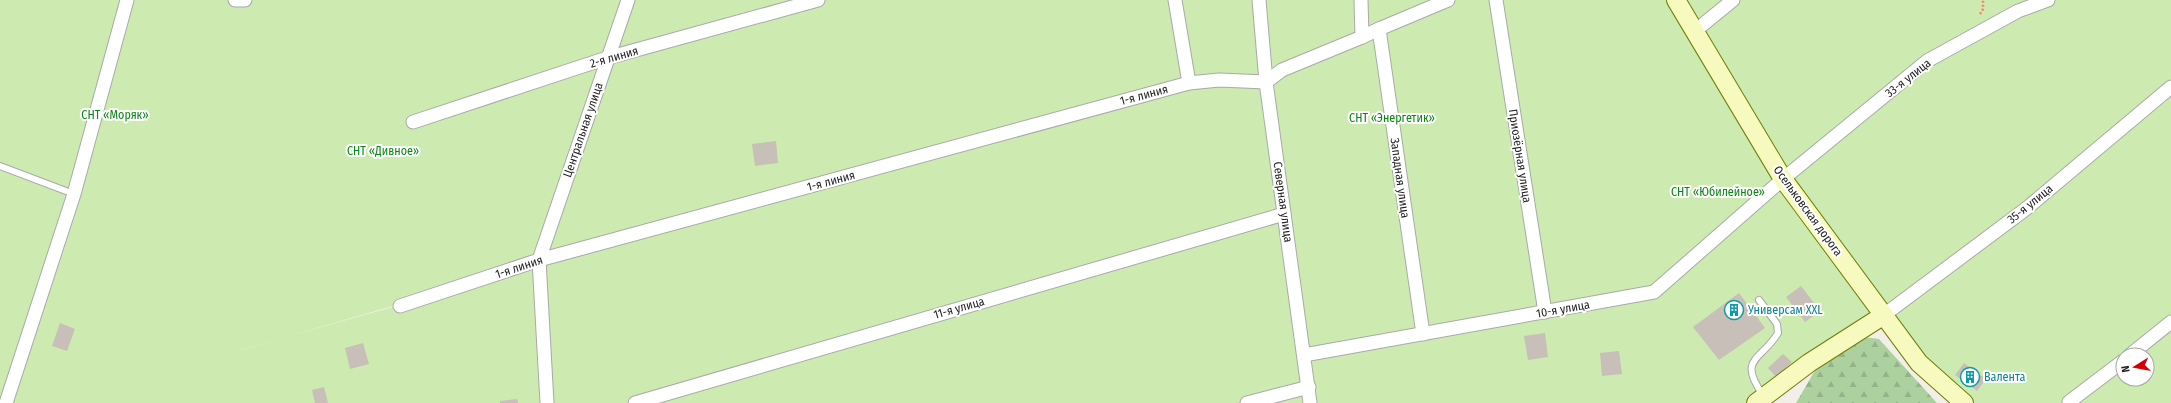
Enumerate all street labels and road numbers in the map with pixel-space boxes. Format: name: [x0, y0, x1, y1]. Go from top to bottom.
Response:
street label: 2-я линия: [588, 43, 640, 71]
street label: 33-я улица: [1882, 56, 1934, 100]
street label: Центральная улица: [560, 81, 606, 179]
street label: 1-я линия: [1118, 82, 1170, 108]
street label: Приозёрная улица: [1506, 108, 1534, 204]
street label: Западная улица: [1387, 137, 1413, 219]
street label: Северная улица: [1270, 161, 1296, 243]
street label: Осельковская дорога: [1771, 163, 1846, 259]
street label: 1-я линия: [805, 168, 857, 194]
street label: 35-я улица: [2005, 181, 2055, 226]
street label: 1-я линия: [493, 253, 545, 281]
street label: 11-я улица: [932, 294, 986, 322]
street label: 10-я улица: [1535, 297, 1591, 321]

